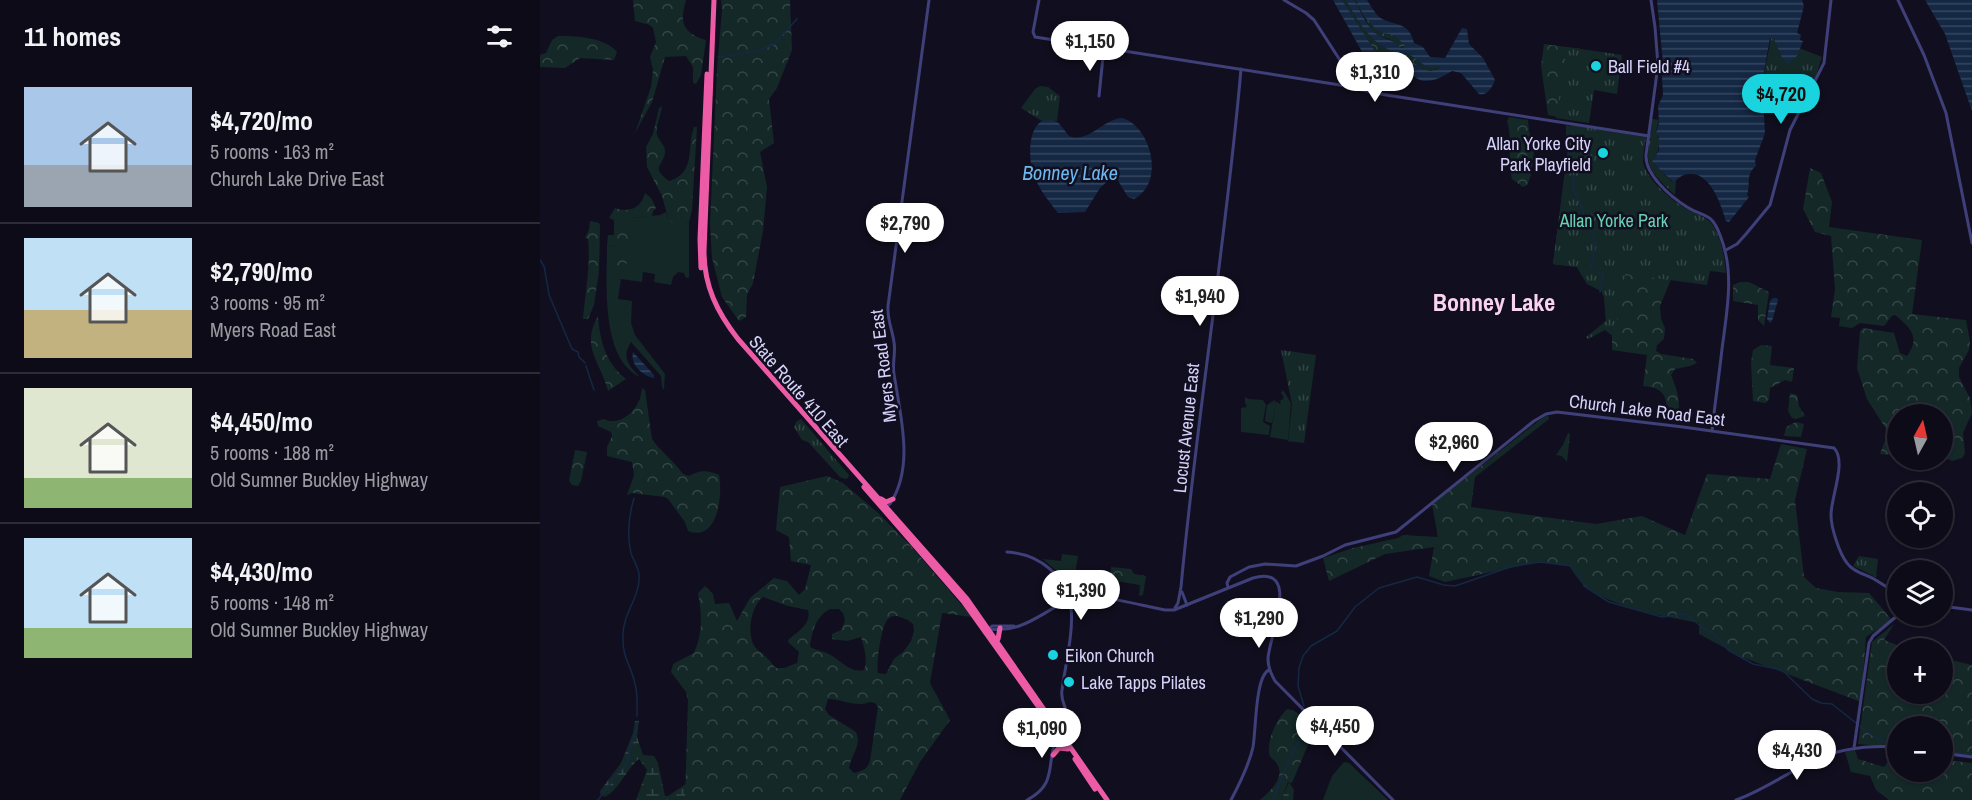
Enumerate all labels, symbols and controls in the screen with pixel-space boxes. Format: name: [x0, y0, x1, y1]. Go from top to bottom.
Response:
text: 11 homes: [24, 19, 121, 54]
icon: filters: [483, 20, 516, 53]
pin: $1,150: [1041, 21, 1139, 72]
text: $1,150: [1065, 27, 1115, 54]
pin: $1,310: [1326, 52, 1424, 103]
place label: Ball Field #4: [1608, 54, 1690, 79]
text: $1,310: [1350, 58, 1400, 85]
marker: Ball Field #4: [1589, 59, 1603, 73]
pin: $4,720: [1732, 74, 1830, 125]
text: $4,720: [1756, 80, 1806, 107]
text: $4,720/mo: [210, 103, 313, 138]
icon: home: [72, 111, 144, 183]
place label: Allan Yorke City Park Playfield: [1486, 131, 1592, 177]
text: 5 rooms · 163 m²: [210, 138, 334, 165]
marker: Allan Yorke City Park Playfield: [1596, 146, 1610, 160]
water label: Bonney Lake: [1022, 159, 1118, 186]
text: Church Lake Drive East: [210, 165, 384, 192]
pin: $2,790: [856, 203, 954, 254]
park label: Allan Yorke Park: [1559, 208, 1669, 233]
text: $2,790: [880, 209, 930, 236]
text: $2,790/mo: [210, 254, 313, 289]
icon: home: [72, 262, 144, 334]
pin: $1,940: [1151, 276, 1249, 327]
text: $1,940: [1175, 282, 1225, 309]
district label: Bonney Lake: [1433, 286, 1555, 318]
text: 3 rooms · 95 m²: [210, 289, 325, 316]
street label: Myers Road East: [864, 308, 902, 424]
text: Myers Road East: [210, 316, 336, 343]
street label: State Route 410 East: [744, 330, 854, 452]
street label: Locust Avenue East: [1167, 362, 1205, 494]
street label: Church Lake Road East: [1568, 388, 1726, 432]
text: $4,450/mo: [210, 404, 313, 439]
north arrow: [1887, 404, 1953, 470]
map controls: [1887, 404, 1953, 782]
icon: home: [72, 412, 144, 484]
pin: $2,960: [1405, 422, 1503, 473]
text: $2,960: [1429, 428, 1479, 455]
text: 5 rooms · 188 m²: [210, 439, 334, 466]
text: Old Sumner Buckley Highway: [210, 466, 428, 493]
button: locate: [1887, 482, 1953, 548]
text: $4,430/mo: [210, 554, 313, 589]
button: layers: [1887, 560, 1953, 626]
icon: home: [72, 562, 144, 634]
pin: $1,390: [1032, 570, 1130, 621]
text: $1,390: [1056, 576, 1106, 603]
text: 5 rooms · 148 m²: [210, 589, 334, 616]
pin: $1,290: [1210, 598, 1308, 649]
text: $1,290: [1234, 604, 1284, 631]
text: Old Sumner Buckley Highway: [210, 616, 428, 643]
button: +: [1887, 638, 1953, 704]
place label: Eikon Church: [1065, 643, 1154, 668]
marker: Eikon Church: [1046, 648, 1060, 662]
place label: Lake Tapps Pilates: [1081, 670, 1206, 695]
marker: Lake Tapps Pilates: [1062, 675, 1076, 689]
pin: $4,450: [1286, 706, 1384, 757]
pin: $1,090: [993, 708, 1091, 759]
text: $4,450: [1310, 712, 1360, 739]
text: $1,090: [1017, 714, 1067, 741]
button: −: [1887, 716, 1953, 782]
pin: $4,430: [1748, 730, 1846, 781]
text: $4,430: [1772, 736, 1822, 763]

